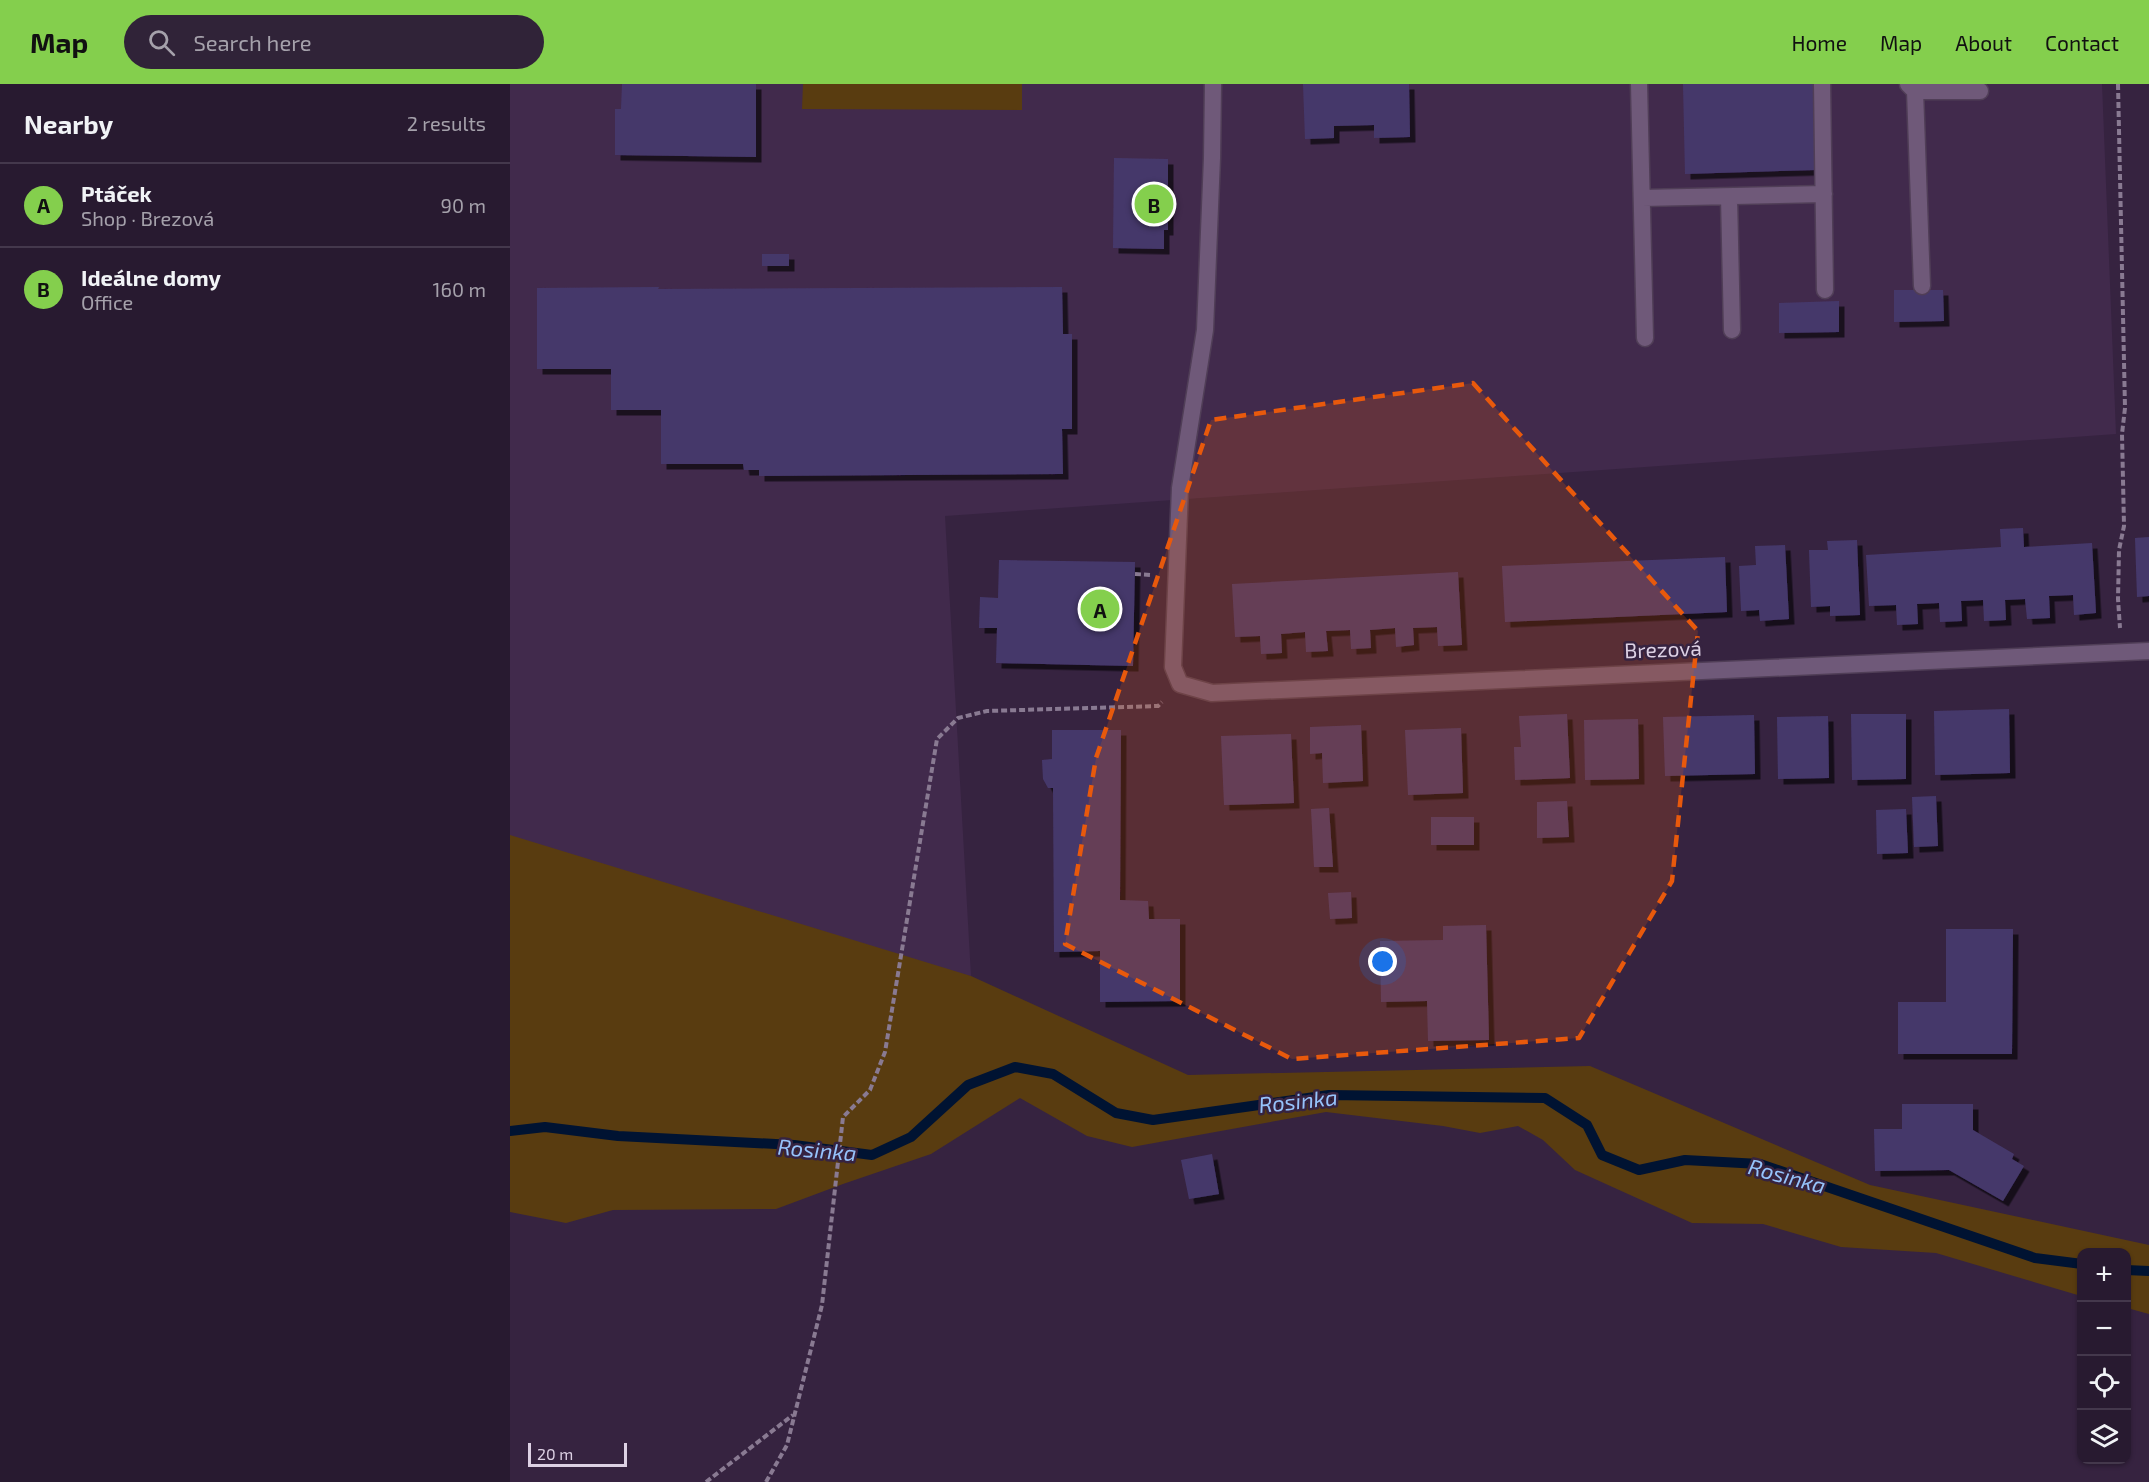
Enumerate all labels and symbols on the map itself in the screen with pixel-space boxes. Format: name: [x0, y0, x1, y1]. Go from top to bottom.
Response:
pin: B: [1134, 182, 1174, 226]
pin: A: [1080, 586, 1120, 632]
street label: Brezová: [1624, 635, 1702, 662]
your location: [1368, 947, 1397, 976]
water label: Rosinka: [1257, 1083, 1339, 1117]
water label: Rosinka: [777, 1133, 858, 1165]
water label: Rosinka: [1746, 1152, 1829, 1198]
scale bar: [528, 1440, 627, 1468]

